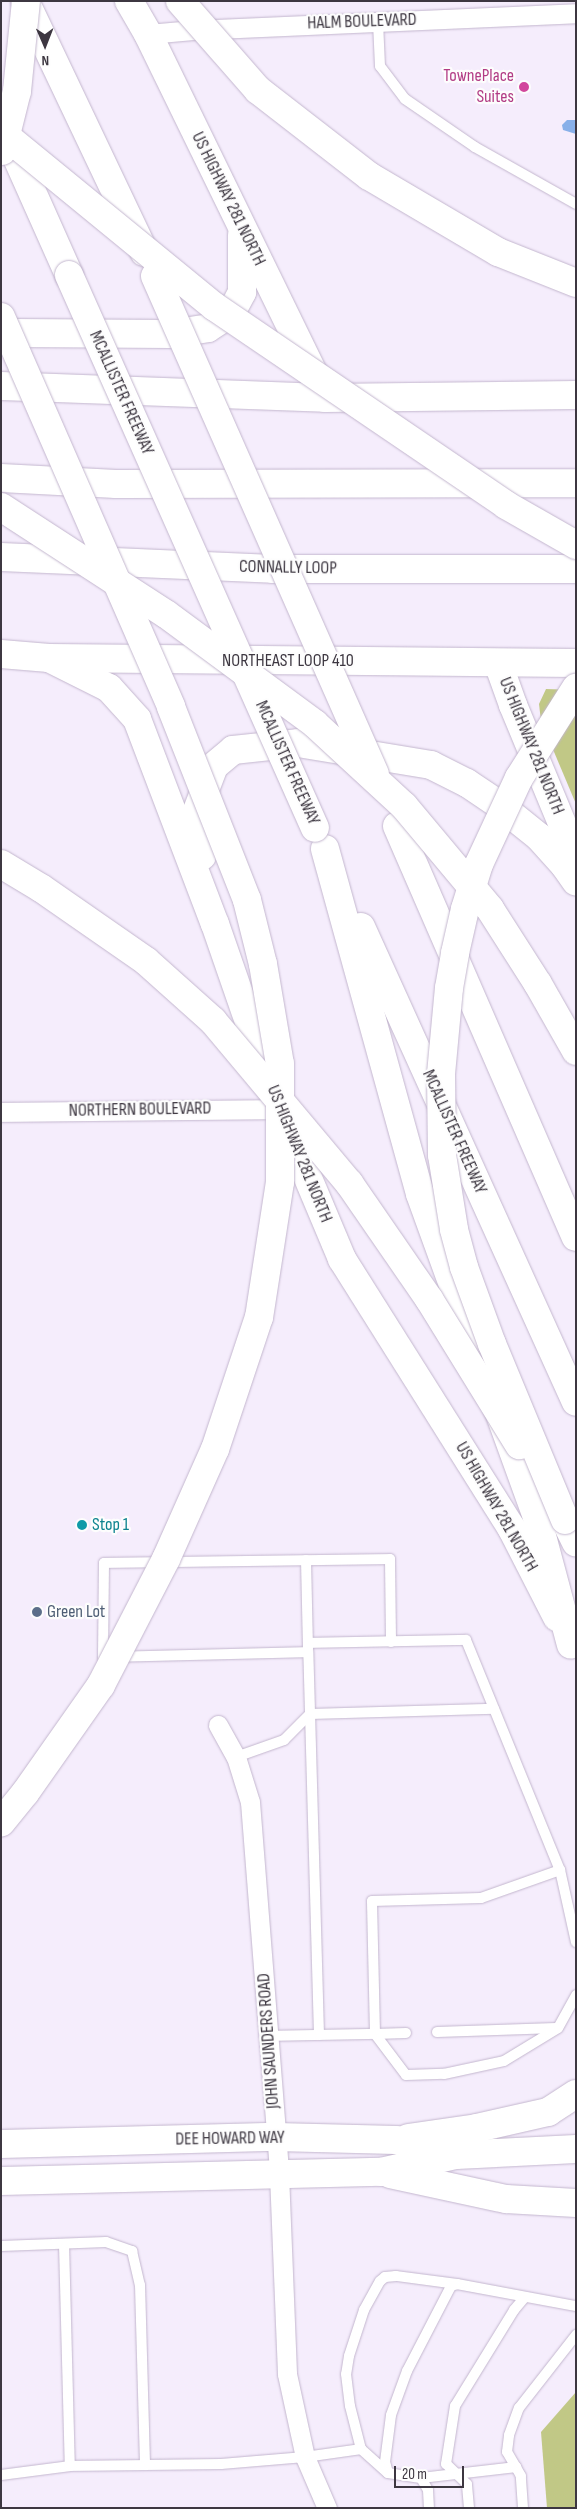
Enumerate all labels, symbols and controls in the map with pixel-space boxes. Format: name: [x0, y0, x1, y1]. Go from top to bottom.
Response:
street label: HALM BOULEVARD: [307, 9, 417, 35]
north arrow: [20, 20, 70, 70]
text: N: [41, 52, 49, 69]
place label: TownePlace Suites: [443, 66, 514, 108]
marker: TownePlace Suites: [518, 81, 530, 93]
street label: US HIGHWAY 281 NORTH: [186, 129, 270, 269]
street label: MCALLISTER FREEWAY: [84, 328, 158, 458]
street label: CONNALLY LOOP: [239, 556, 337, 580]
street label: NORTHEAST LOOP 410: [222, 650, 354, 672]
street label: US HIGHWAY 281 NORTH: [494, 674, 568, 818]
street label: MCALLISTER FREEWAY: [250, 698, 324, 828]
street label: MCALLISTER FREEWAY: [417, 1067, 491, 1197]
street label: US HIGHWAY 281 NORTH: [262, 1082, 336, 1226]
street label: NORTHERN BOULEVARD: [68, 1098, 212, 1122]
street label: US HIGHWAY 281 NORTH: [450, 1438, 542, 1576]
place label: Stop 1: [92, 1514, 129, 1536]
marker: Stop 1: [76, 1519, 88, 1531]
place label: Green Lot: [47, 1601, 105, 1623]
marker: Green Lot: [31, 1606, 43, 1618]
street label: JOHN SAUNDERS ROAD: [253, 1972, 285, 2110]
street label: DEE HOWARD WAY: [175, 2127, 285, 2151]
scale bar: [397, 2456, 467, 2488]
text: 20 m: [402, 2465, 427, 2484]

